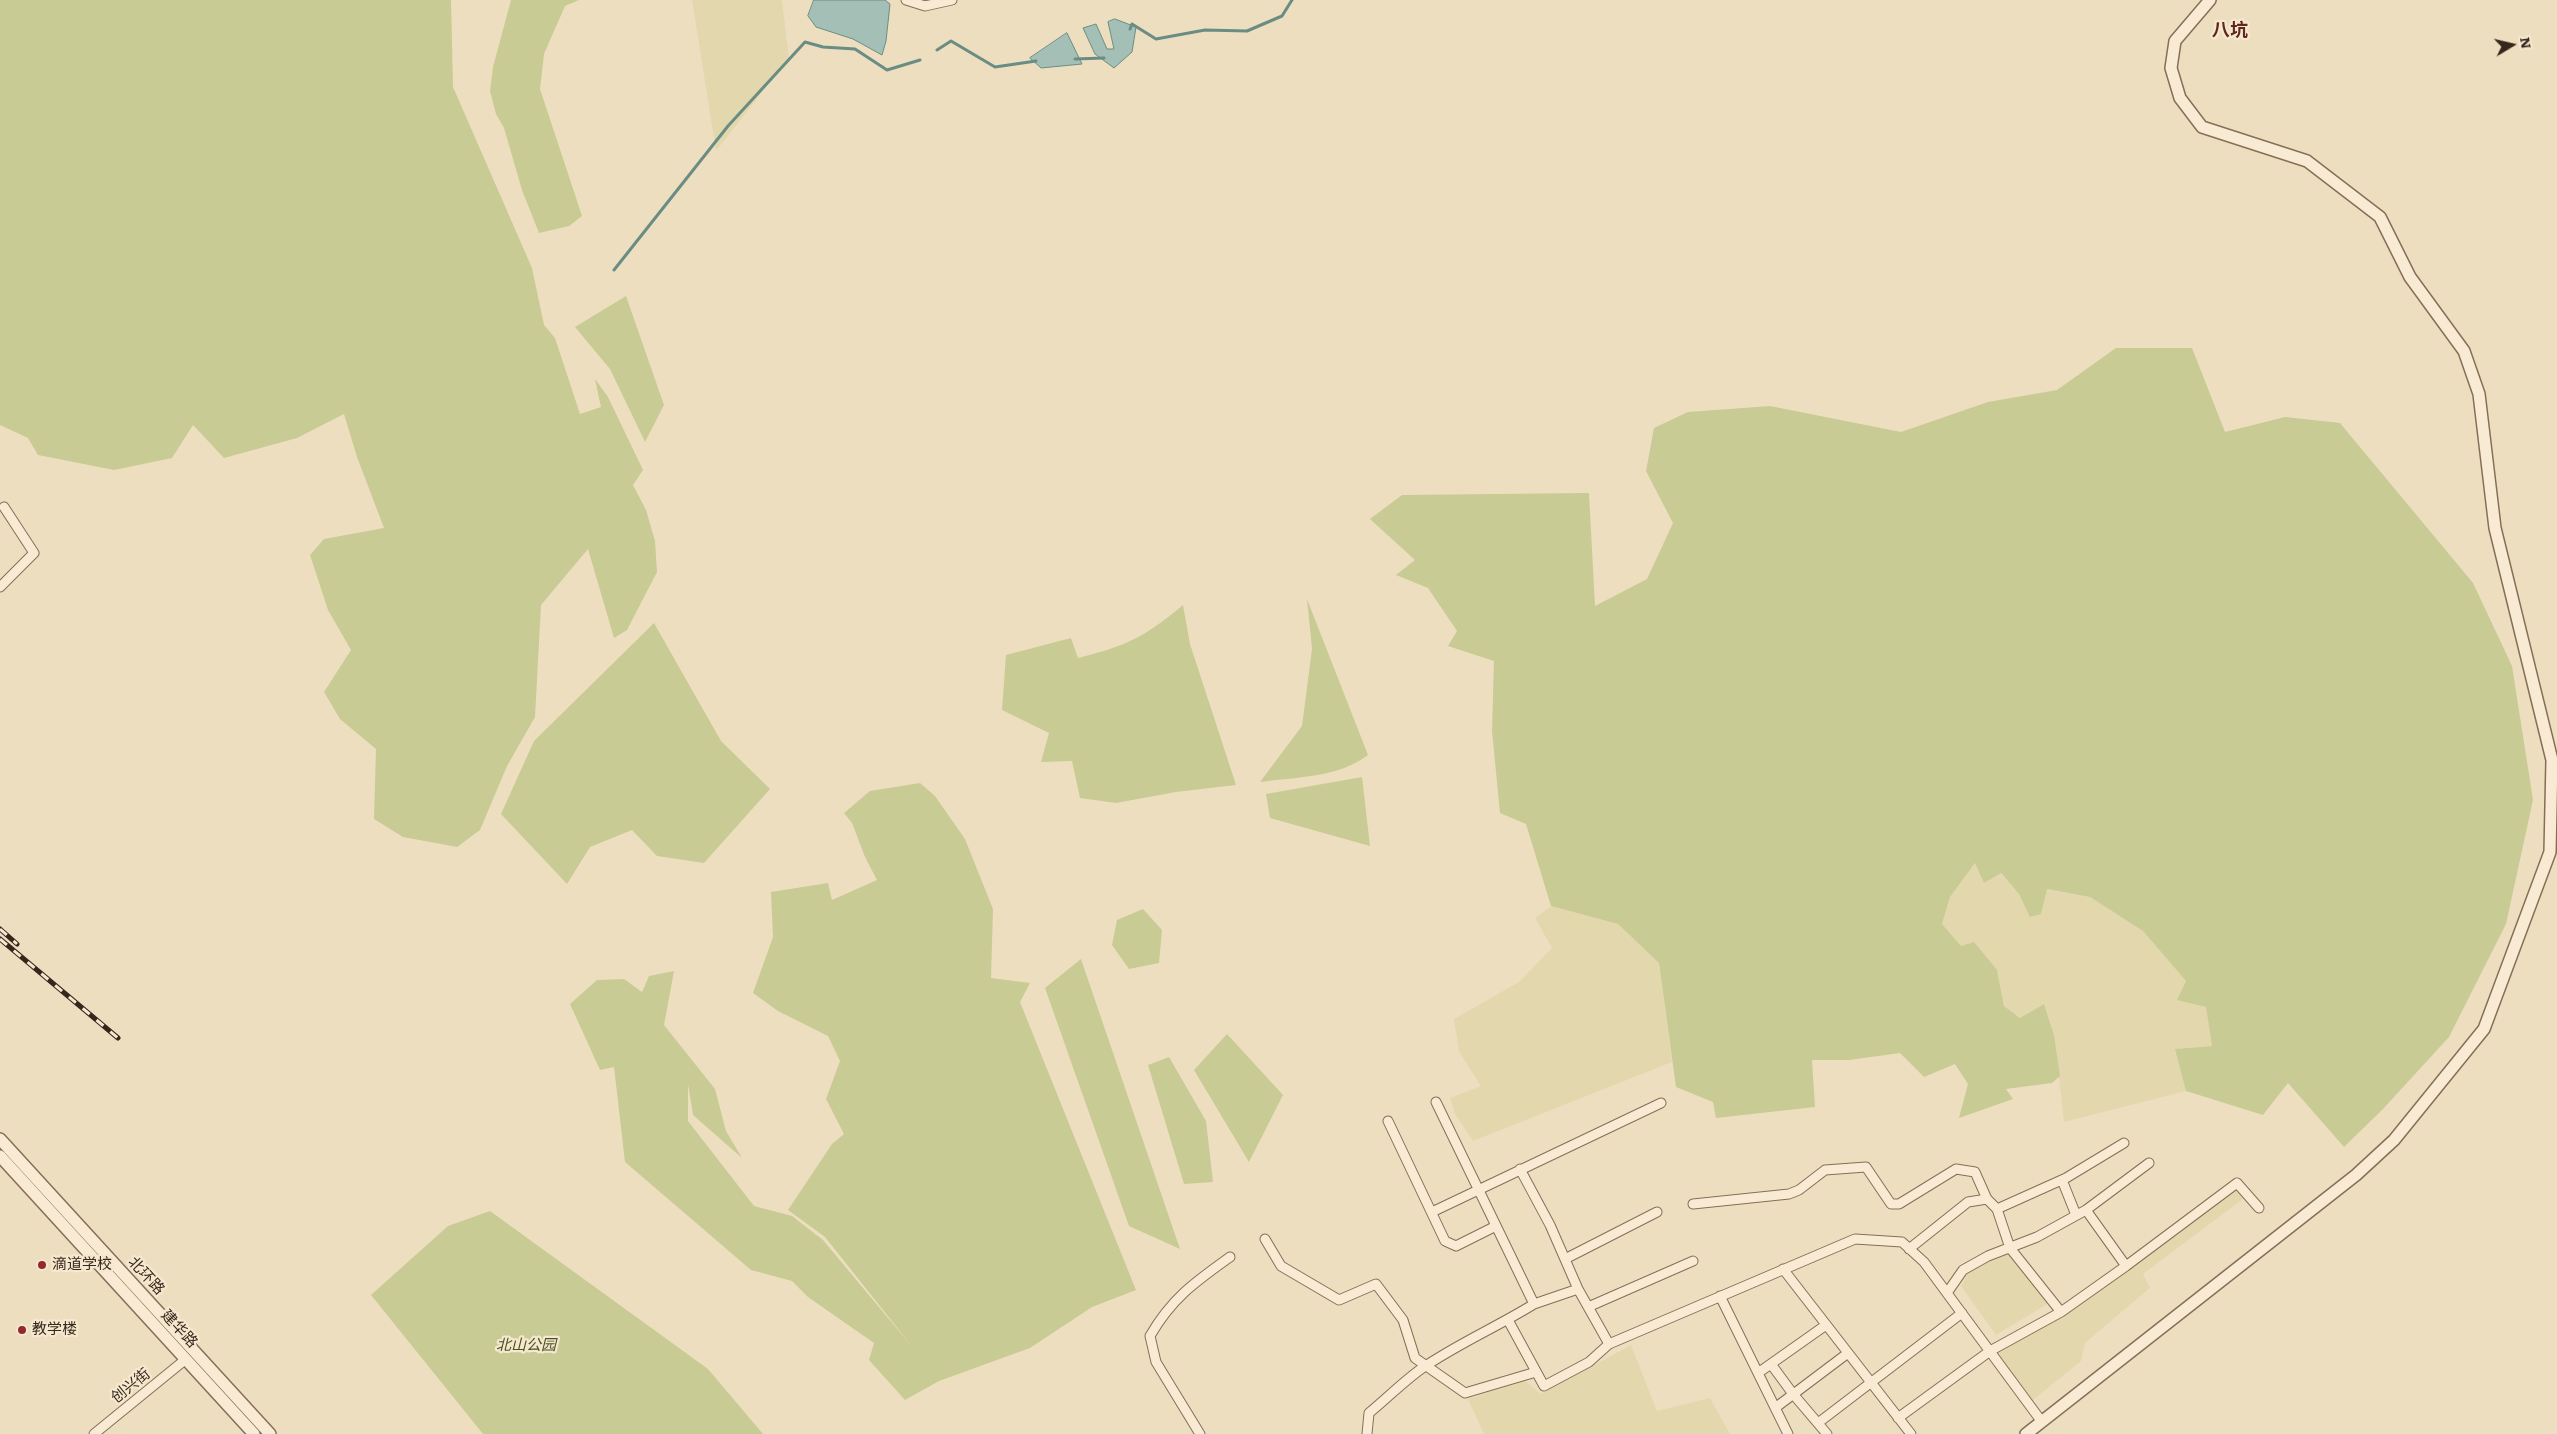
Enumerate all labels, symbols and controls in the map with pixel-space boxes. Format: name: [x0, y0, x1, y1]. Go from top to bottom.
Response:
district label: 八坑: [2212, 20, 2248, 42]
north arrow: [2487, 20, 2537, 70]
text: N: [2516, 35, 2538, 50]
street label: 北环路: [124, 1253, 168, 1299]
place label: 滴道学校: [52, 1256, 112, 1274]
marker: 滴道学校: [36, 1259, 48, 1271]
street label: 建华路: [157, 1306, 201, 1352]
place label: 教学楼: [32, 1321, 77, 1339]
marker: 教学楼: [16, 1324, 28, 1336]
park label: 北山公园: [496, 1337, 556, 1355]
street label: 创兴街: [108, 1365, 154, 1407]

